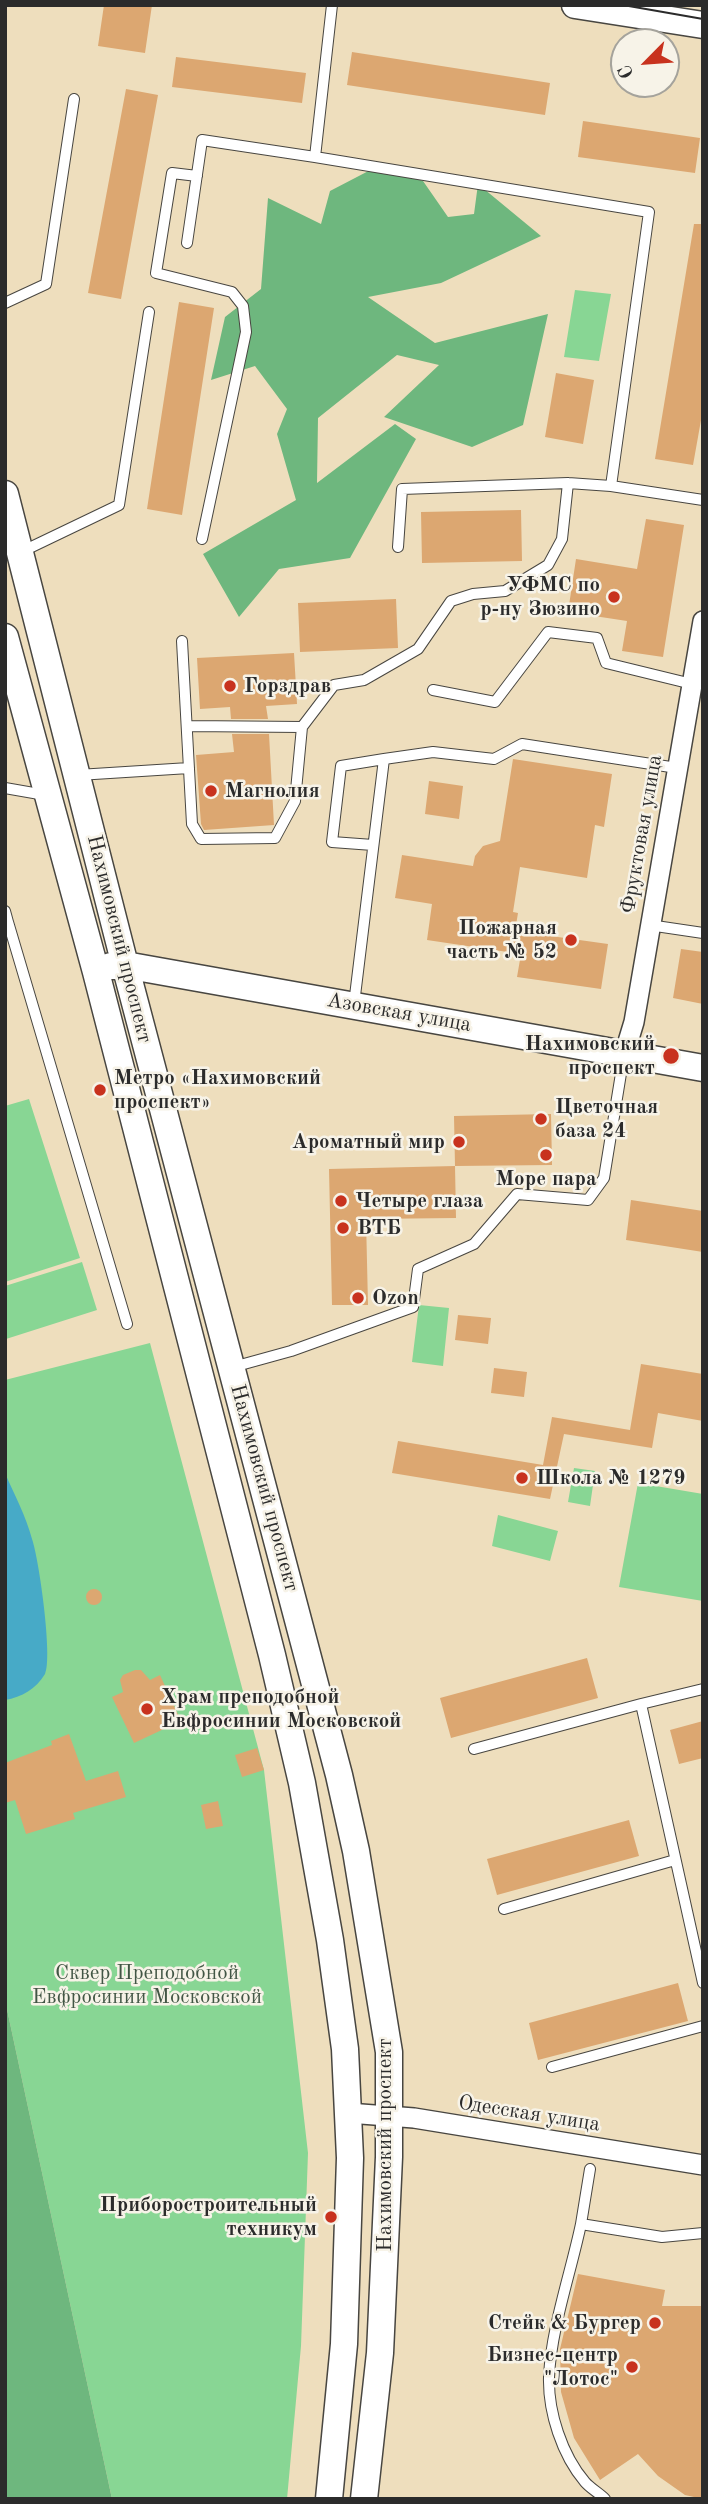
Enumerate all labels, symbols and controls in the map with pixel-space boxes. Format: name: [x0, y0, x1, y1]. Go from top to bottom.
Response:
north arrow: [610, 28, 680, 98]
text: С: [616, 62, 639, 81]
place label: УФМС по р-ну Зюзино: [480, 572, 600, 622]
marker: УФМС по р-ну Зюзино: [606, 589, 622, 605]
place label: Горздрав: [244, 673, 331, 699]
marker: Горздрав: [222, 678, 238, 694]
street label: Фруктовая улица: [616, 753, 668, 915]
place label: Магнолия: [225, 778, 320, 804]
marker: Магнолия: [203, 783, 219, 799]
street label: Нахимовский проспект: [81, 832, 157, 1046]
place label: Пожарная часть № 52: [447, 915, 557, 965]
marker: Пожарная часть № 52: [563, 932, 579, 948]
street label: Азовская улица: [325, 988, 473, 1038]
place label: Нахимовский проспект: [525, 1031, 655, 1081]
marker: Нахимовский проспект: [661, 1046, 681, 1066]
place label: Метро «Нахимовский проспект»: [114, 1065, 321, 1115]
marker: Метро «Нахимовский проспект»: [92, 1082, 108, 1098]
place label: Цветочная база 24: [555, 1094, 658, 1144]
marker: Цветочная база 24: [533, 1111, 549, 1127]
place label: Ароматный мир: [292, 1129, 445, 1155]
marker: Ароматный мир: [451, 1134, 467, 1150]
marker: Море пара: [538, 1147, 554, 1163]
place label: Море пара: [495, 1166, 597, 1192]
place label: Четыре глаза: [355, 1188, 483, 1214]
marker: Четыре глаза: [333, 1193, 349, 1209]
place label: ВТБ: [357, 1215, 401, 1241]
marker: ВТБ: [335, 1220, 351, 1236]
place label: Ozon: [372, 1285, 419, 1311]
marker: Ozon: [350, 1290, 366, 1306]
street label: Нахимовский проспект: [224, 1382, 304, 1594]
place label: Школа № 1279: [536, 1465, 685, 1491]
marker: Школа № 1279: [514, 1470, 530, 1486]
place label: Храм преподобной Евфросинии Московской: [161, 1684, 401, 1734]
marker: Храм преподобной Евфросинии Московской: [139, 1701, 155, 1717]
park label: Сквер Преподобной Евфросинии Московской: [32, 1960, 262, 2010]
street label: Нахимовский проспект: [372, 2038, 398, 2252]
street label: Одесская улица: [456, 2090, 602, 2138]
place label: Приборостроительный техникум: [100, 2192, 317, 2242]
marker: Приборостроительный техникум: [323, 2209, 339, 2225]
place label: Стейк & Бургер: [488, 2310, 641, 2336]
marker: Стейк & Бургер: [647, 2315, 663, 2331]
place label: Бизнес-центр "Лотос": [487, 2342, 618, 2392]
marker: Бизнес-центр "Лотос": [624, 2359, 640, 2375]

